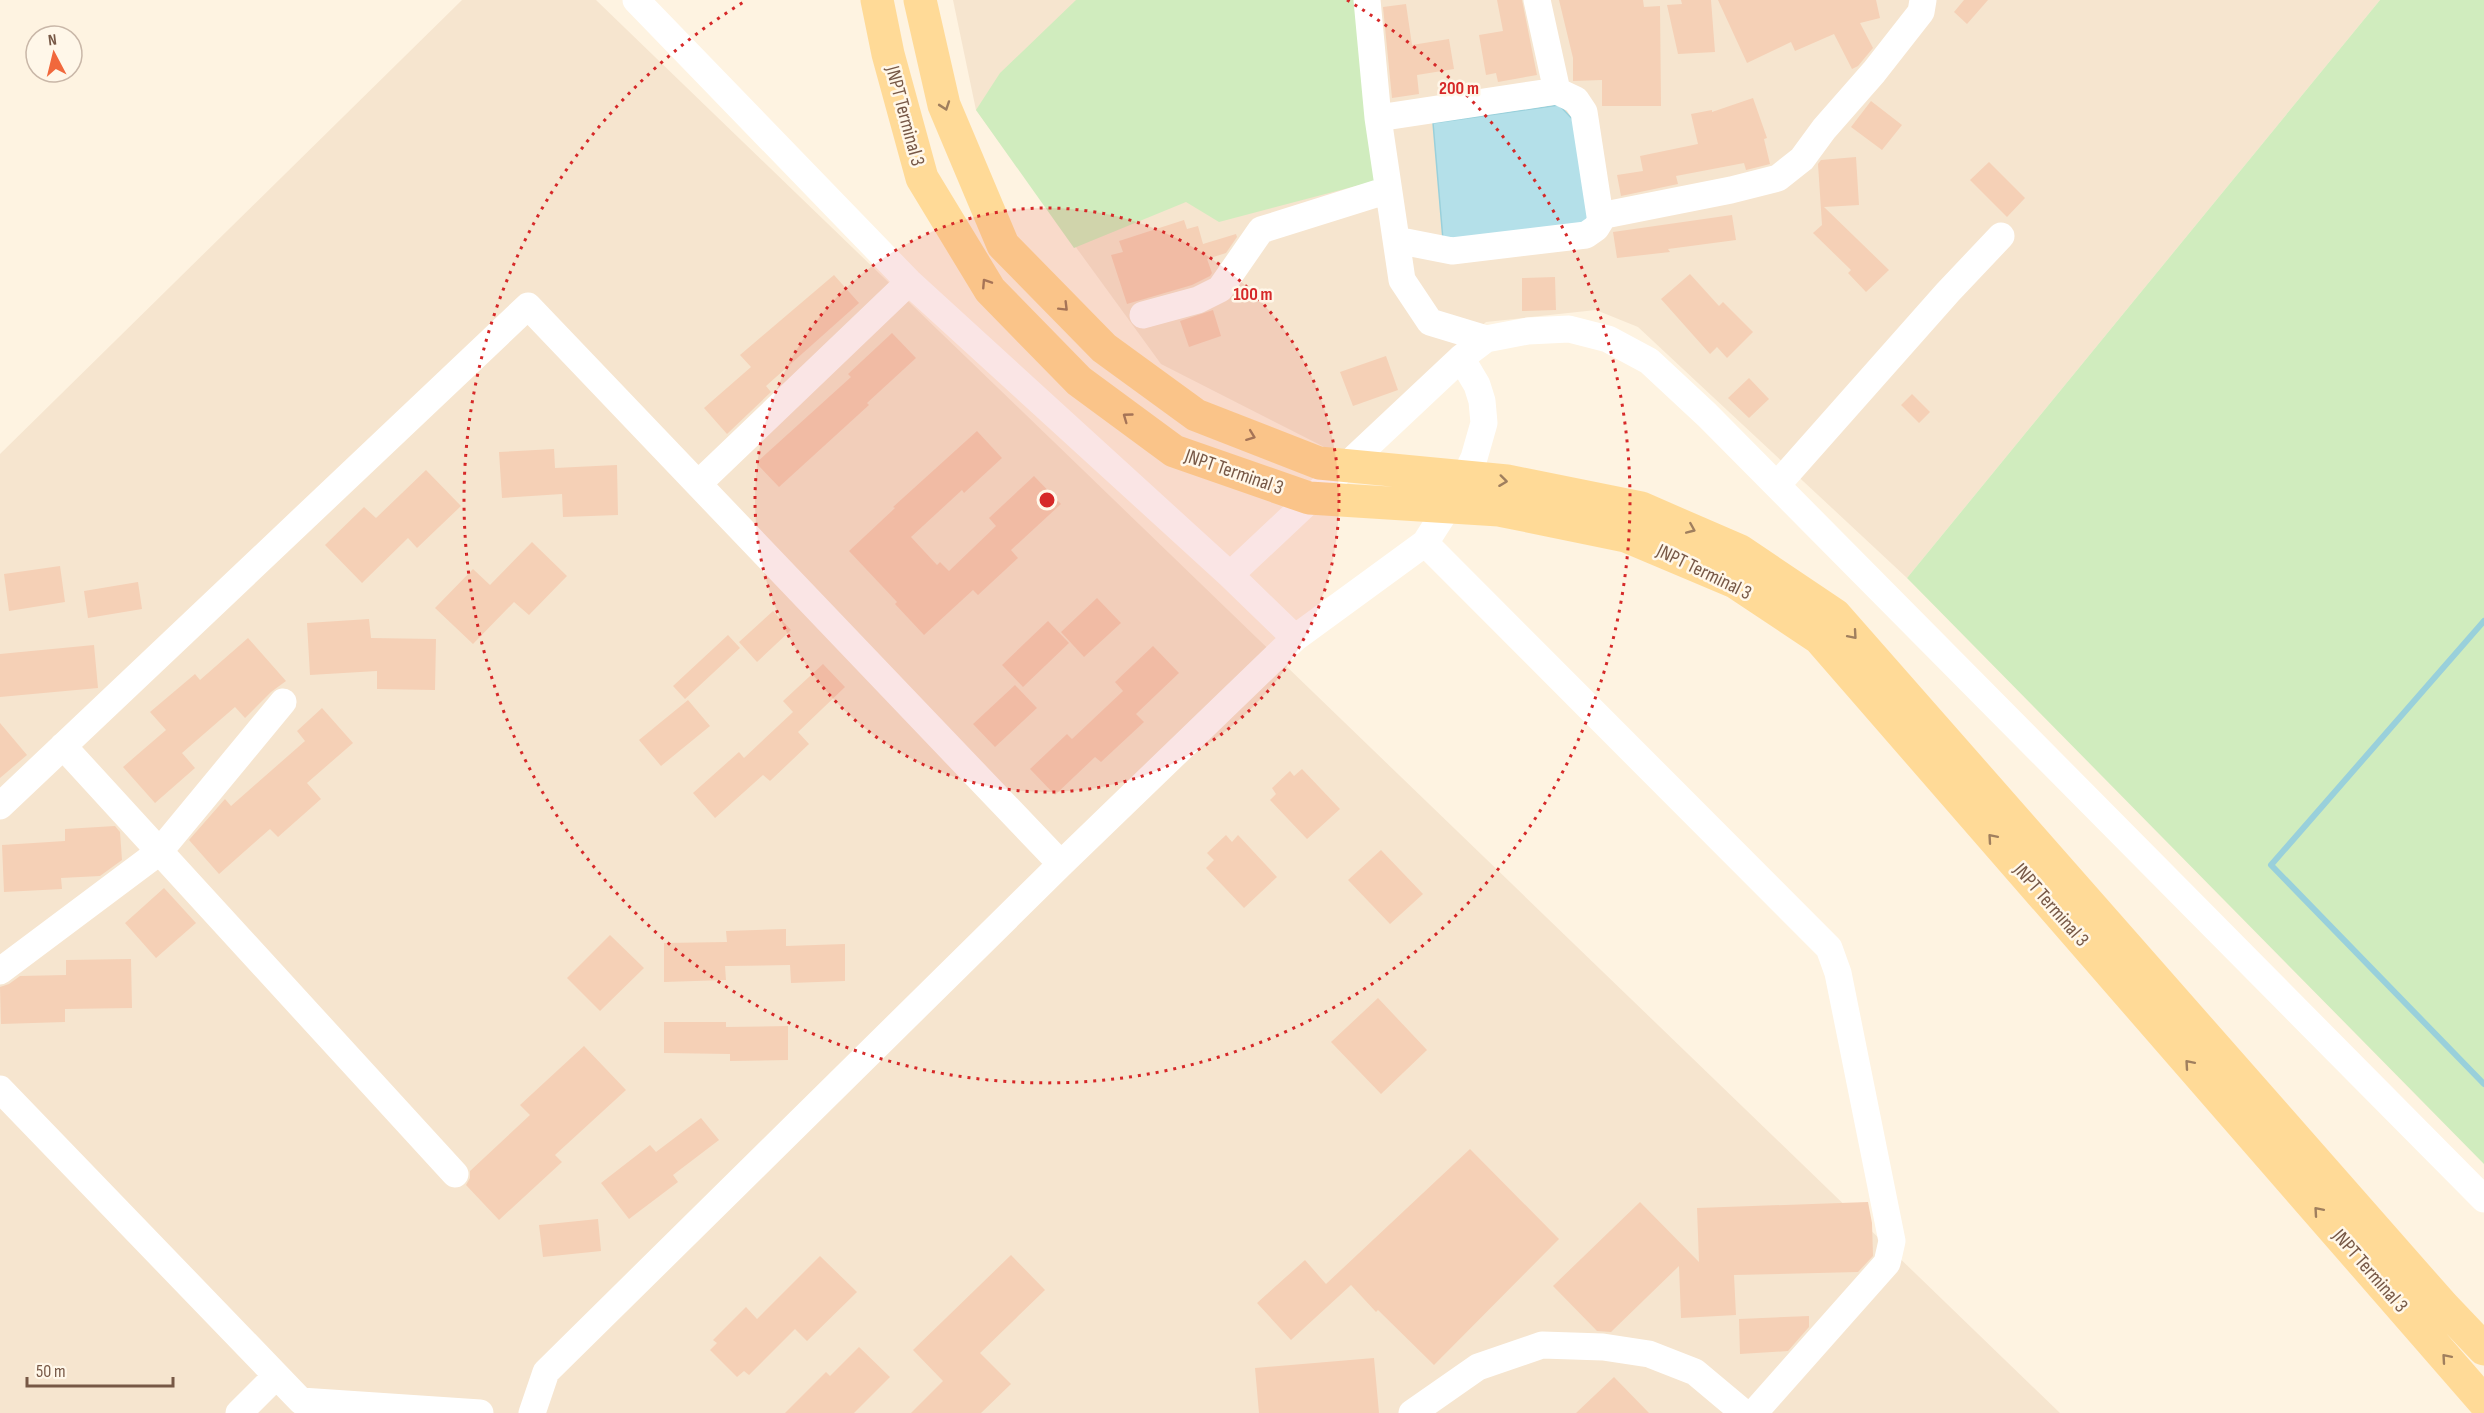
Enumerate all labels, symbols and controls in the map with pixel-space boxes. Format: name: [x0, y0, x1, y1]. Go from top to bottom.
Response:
north arrow: [24, 24, 84, 84]
text: N: [47, 31, 58, 51]
street label: JNPT Terminal 3: [880, 62, 930, 169]
text: 200 m: [1439, 78, 1479, 99]
one-way arrow: [938, 100, 951, 111]
one-way arrow: [982, 279, 994, 289]
text: 100 m: [1234, 284, 1273, 305]
one-way arrow: [1056, 299, 1067, 310]
one-way arrow: [1122, 413, 1133, 424]
one-way arrow: [1244, 429, 1255, 441]
street label: JNPT Terminal 3: [1181, 444, 1286, 500]
one-way arrow: [1498, 474, 1507, 486]
centre of rings: [1037, 490, 1057, 510]
one-way arrow: [1684, 522, 1695, 534]
street label: JNPT Terminal 3: [1652, 538, 1755, 605]
one-way arrow: [1846, 628, 1857, 639]
one-way arrow: [1989, 833, 2000, 844]
street label: JNPT Terminal 3: [2008, 858, 2094, 952]
one-way arrow: [2186, 1060, 2197, 1071]
one-way arrow: [2314, 1207, 2325, 1218]
street label: JNPT Terminal 3: [2327, 1224, 2413, 1318]
scale bar: [27, 1350, 172, 1388]
one-way arrow: [2442, 1354, 2453, 1365]
text: 50 m: [36, 1361, 66, 1382]

